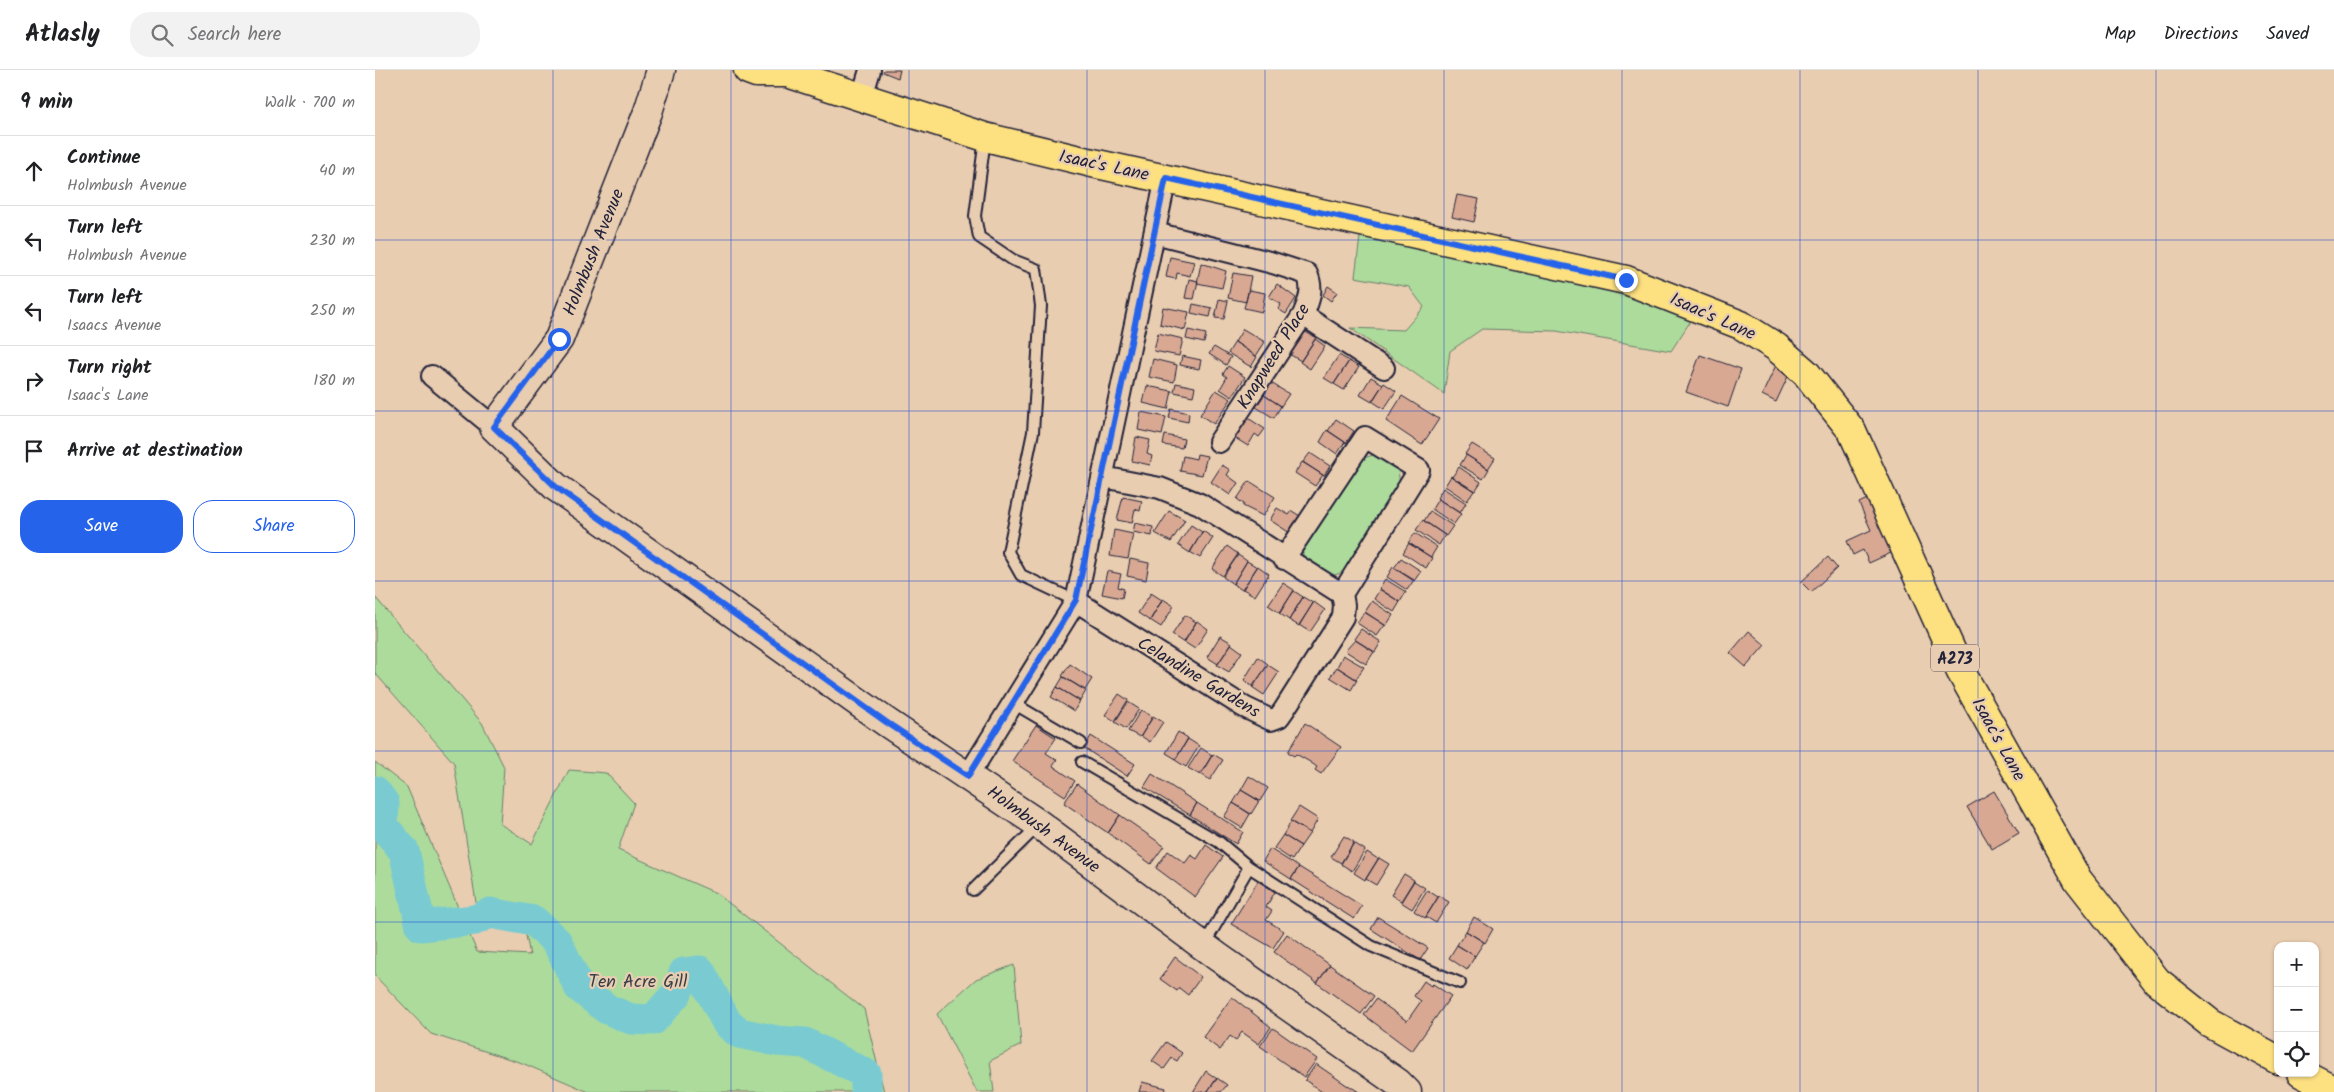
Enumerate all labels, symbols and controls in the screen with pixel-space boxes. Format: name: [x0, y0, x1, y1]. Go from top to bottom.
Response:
search box: [130, 12, 480, 57]
text: Atlasly: [25, 15, 100, 54]
text: Search here: [188, 20, 281, 50]
text: Map: [2104, 20, 2136, 49]
text: Directions: [2164, 20, 2238, 49]
text: Saved: [2266, 20, 2309, 49]
icon: search: [148, 21, 176, 49]
text: 9 min: [20, 86, 73, 119]
text: Walk · 700 m: [264, 90, 355, 115]
text: Continue: [67, 143, 140, 173]
street label: Isaac's Lane: [1056, 143, 1152, 190]
icon: ahead: [20, 157, 48, 185]
text: 40 m: [319, 158, 355, 183]
text: Holmbush Avenue: [67, 173, 187, 198]
street label: Holmbush Avenue: [556, 185, 633, 320]
text: Turn left: [67, 213, 142, 243]
icon: left: [20, 227, 48, 255]
text: 230 m: [309, 228, 355, 253]
text: Holmbush Avenue: [67, 243, 187, 268]
route end: [1615, 269, 1638, 292]
text: Turn left: [67, 283, 142, 313]
street label: Isaac's Lane: [1665, 285, 1760, 349]
icon: left: [20, 297, 48, 325]
text: 250 m: [310, 298, 355, 323]
street label: Knapweed Place: [1230, 298, 1319, 416]
text: Isaacs Avenue: [67, 313, 161, 338]
route start: [548, 328, 571, 351]
text: Turn right: [67, 353, 152, 383]
icon: right: [20, 367, 48, 395]
text: 180 m: [313, 368, 355, 393]
text: Isaac's Lane: [67, 383, 148, 408]
text: Arrive at destination: [67, 436, 243, 466]
icon: arrive: [20, 437, 48, 465]
button: Save: [20, 500, 183, 553]
button: Share: [193, 500, 355, 553]
street label: Celandine Gardens: [1131, 630, 1266, 727]
road number: A273: [1931, 644, 1979, 672]
street label: Isaac's Lane: [1963, 693, 2033, 787]
street label: Holmbush Avenue: [980, 779, 1106, 882]
map controls: [2274, 942, 2319, 1077]
button: +: [2274, 942, 2319, 987]
park label: Ten Acre Gill: [589, 968, 688, 997]
button: −: [2274, 987, 2319, 1032]
button: locate: [2274, 1032, 2319, 1077]

